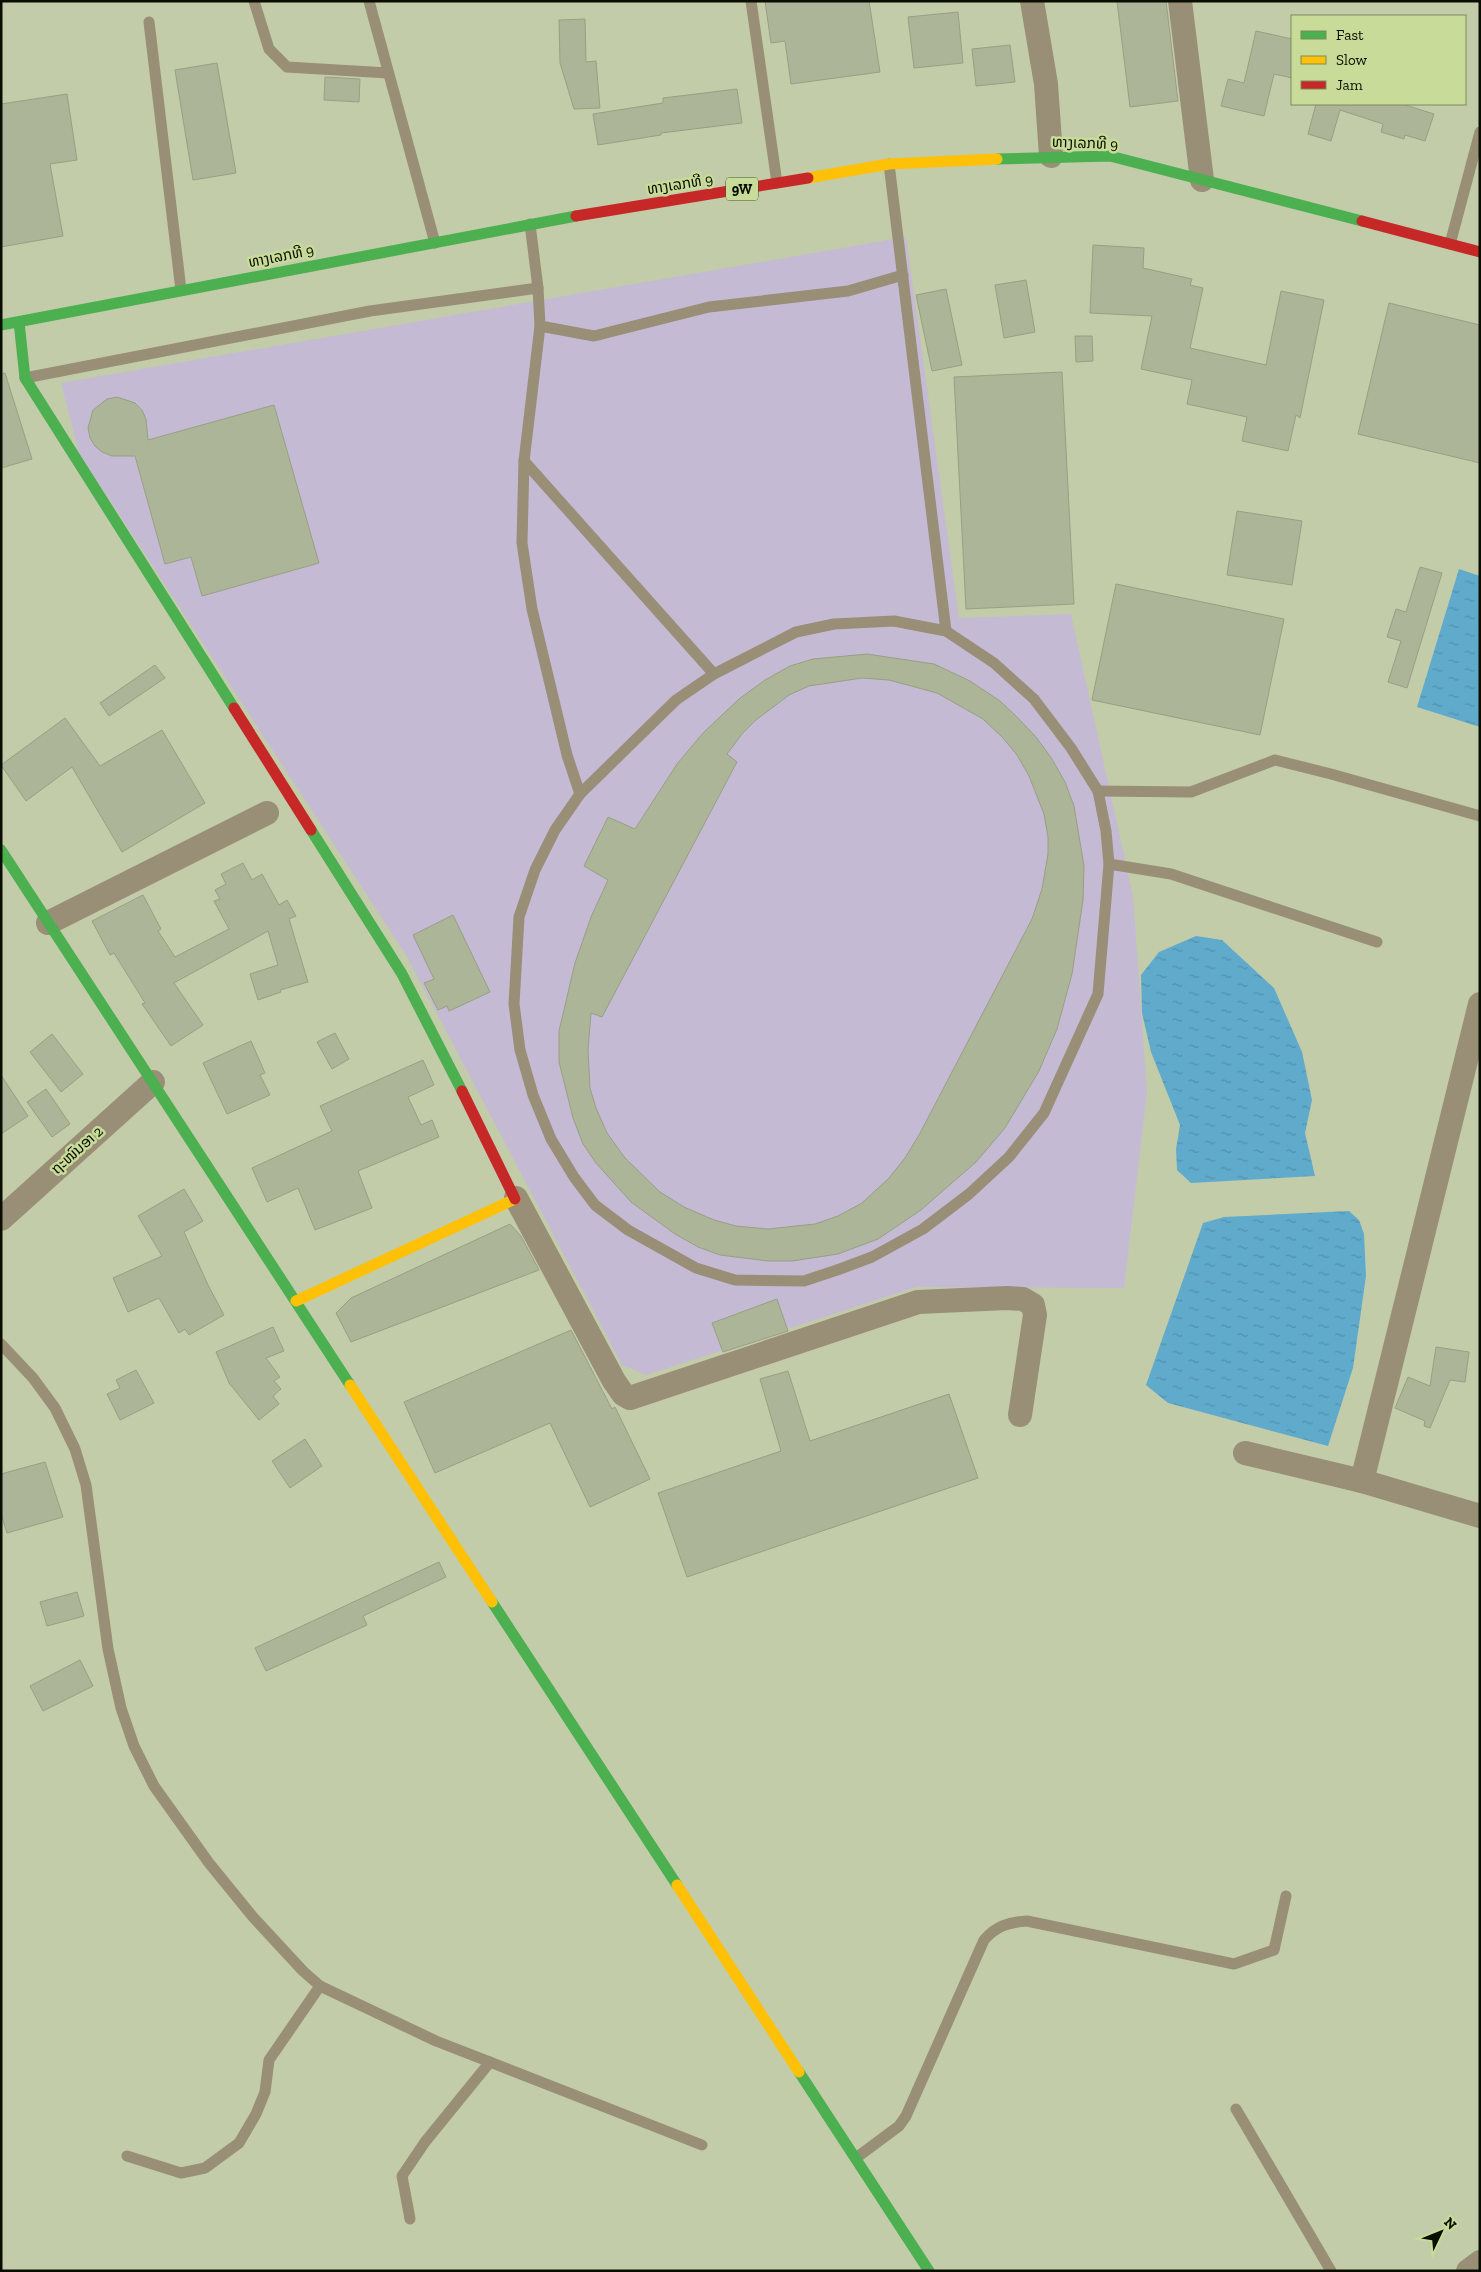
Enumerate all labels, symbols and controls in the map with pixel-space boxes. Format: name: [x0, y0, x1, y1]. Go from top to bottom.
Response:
legend: [1291, 15, 1466, 105]
text: Fast: [1336, 26, 1364, 44]
text: Slow: [1336, 51, 1368, 69]
text: Jam: [1336, 76, 1363, 94]
street label: ທາງເລກທີ 9: [1052, 133, 1119, 153]
street label: ທາງເລກທີ 9: [646, 170, 714, 198]
road number: 9W: [726, 178, 758, 200]
street label: ທາງເລກທີ 9: [247, 241, 315, 271]
street label: ຖະໜົນອາ 2: [47, 1122, 107, 1178]
north arrow: [1416, 2207, 1466, 2257]
text: N: [1440, 2214, 1460, 2233]

